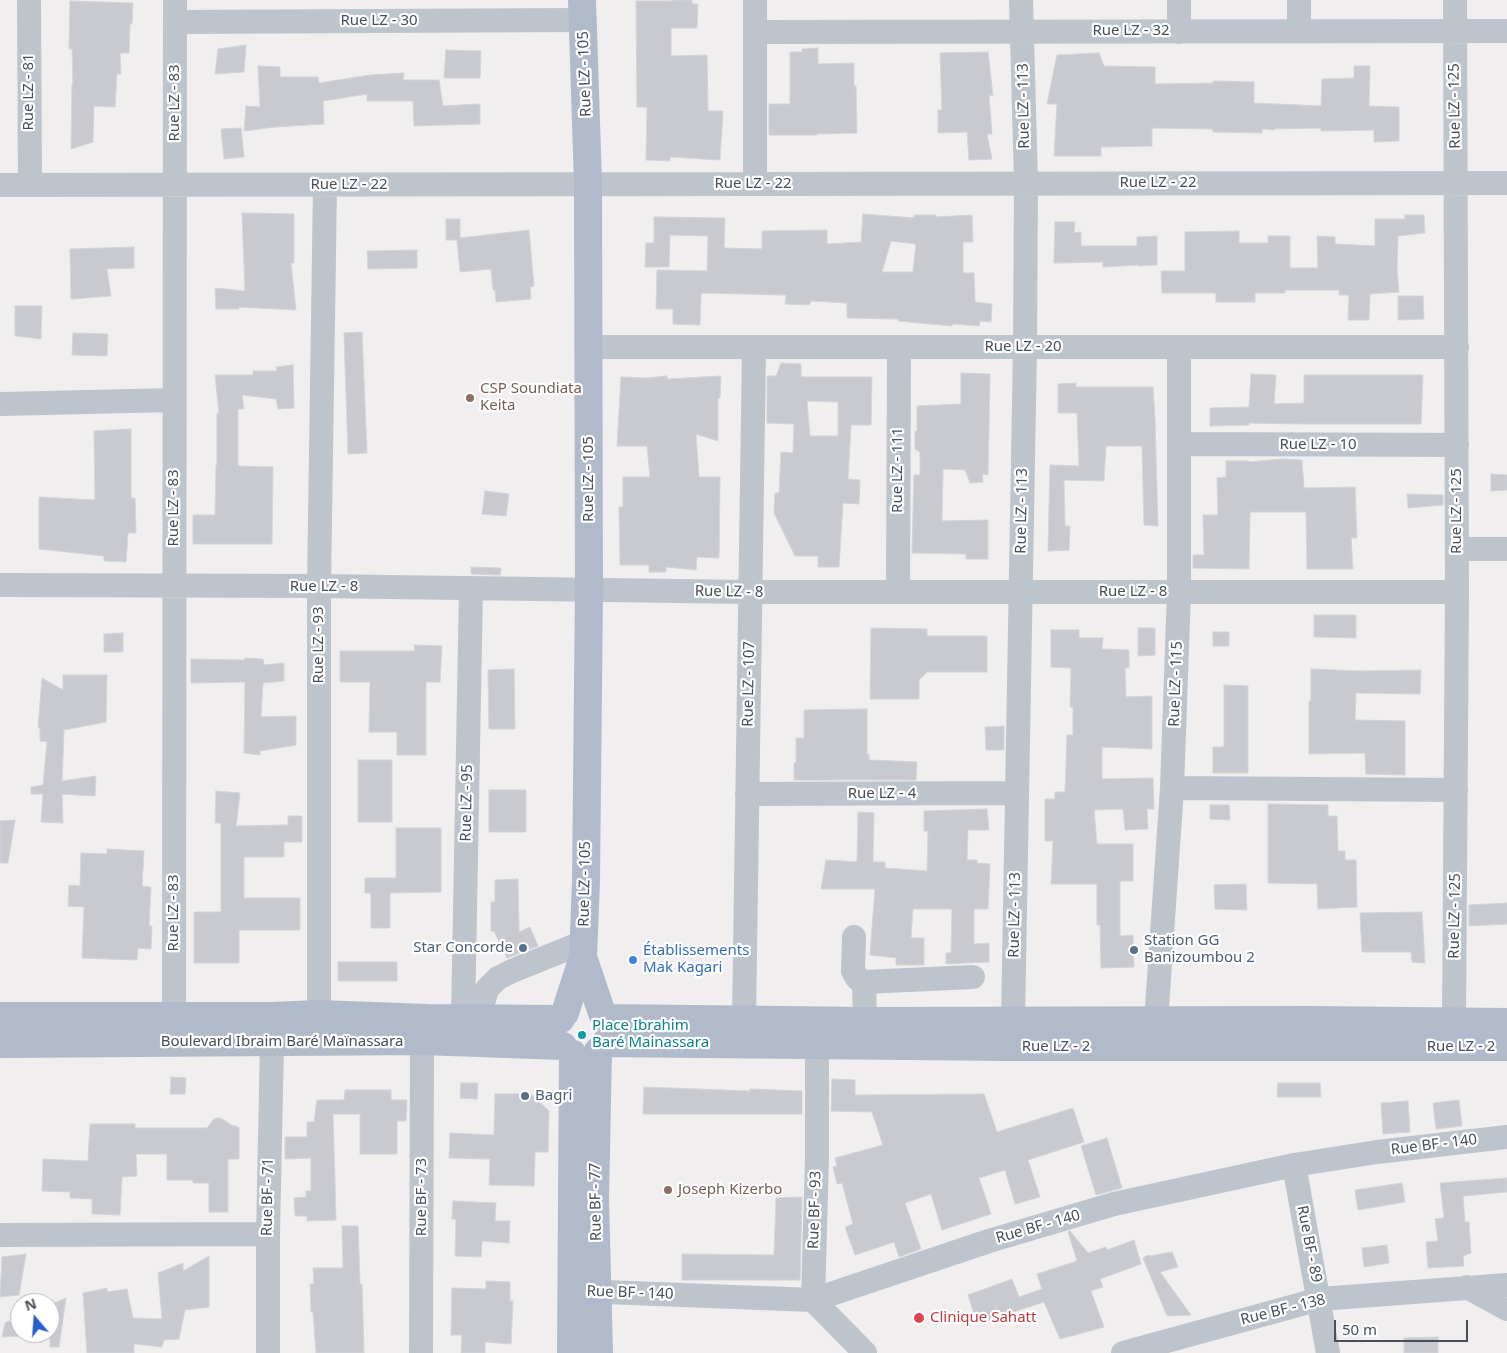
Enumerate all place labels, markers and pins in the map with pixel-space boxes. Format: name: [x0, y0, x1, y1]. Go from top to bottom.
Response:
place label: CSP Soundiata Keita: [480, 380, 582, 415]
marker: CSP Soundiata Keita: [464, 392, 476, 404]
place label: Station GG Banizoumbou 2: [1144, 932, 1255, 967]
place label: Star Concorde: [413, 939, 513, 957]
marker: Star Concorde: [517, 942, 529, 954]
place label: Établissements Mak Kagari: [643, 942, 749, 977]
marker: Station GG Banizoumbou 2: [1128, 944, 1140, 956]
marker: Établissements Mak Kagari: [627, 954, 639, 966]
place label: Place Ibrahim Baré Mainassara: [592, 1017, 709, 1052]
marker: Place Ibrahim Baré Mainassara: [576, 1029, 588, 1041]
place label: Bagri: [535, 1087, 572, 1105]
marker: Bagri: [519, 1090, 531, 1102]
place label: Joseph Kizerbo: [678, 1181, 782, 1199]
marker: Joseph Kizerbo: [662, 1184, 674, 1196]
place label: Clinique Sahatt: [930, 1309, 1036, 1327]
marker: Clinique Sahatt: [912, 1311, 926, 1325]

